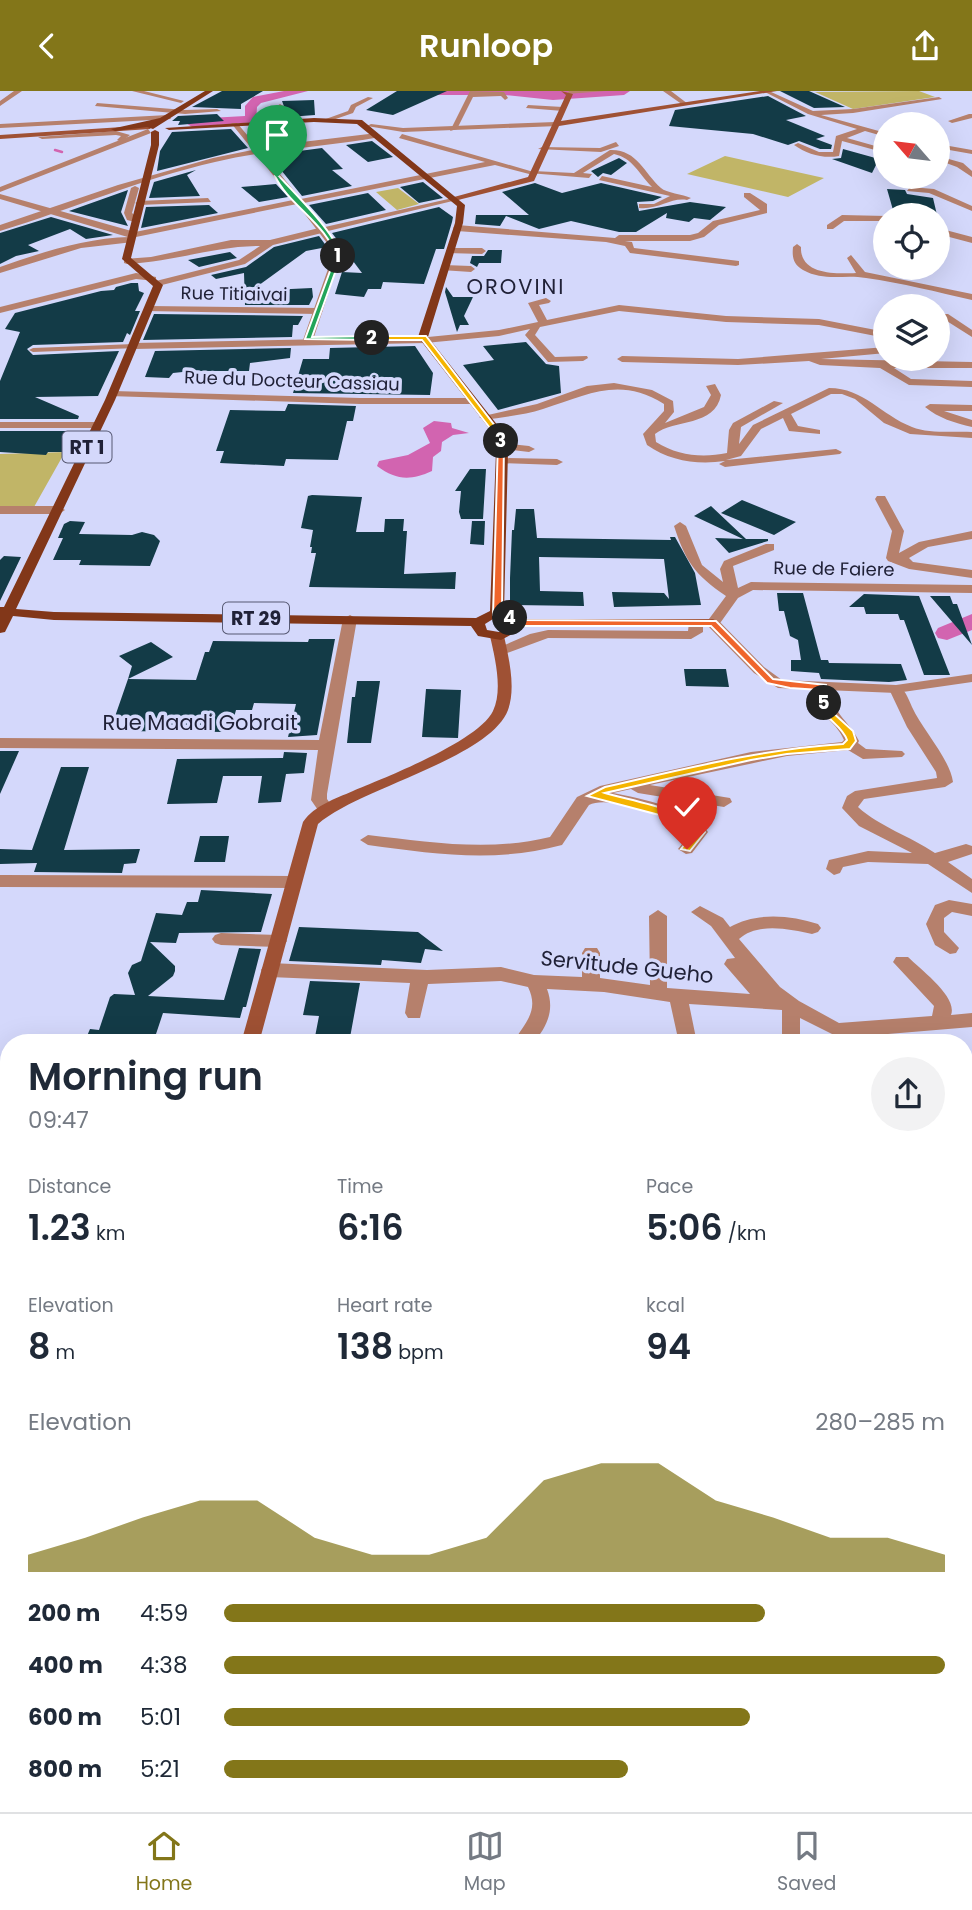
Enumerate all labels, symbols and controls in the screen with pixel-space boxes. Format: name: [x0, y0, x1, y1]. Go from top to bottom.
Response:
text: Runloop: [419, 23, 553, 68]
icon: back: [28, 27, 66, 65]
icon: share: [906, 27, 944, 65]
pin: [247, 105, 307, 177]
north arrow: [873, 112, 950, 189]
map controls: [873, 112, 950, 371]
icon: arrive: [258, 116, 296, 154]
button: locate: [873, 203, 950, 280]
pin: 1: [320, 239, 356, 273]
text: 1: [334, 242, 341, 269]
district label: OROVINI: [466, 272, 566, 301]
street label: Rue Titiaivai: [180, 280, 288, 307]
button: layers: [873, 294, 950, 371]
pin: 2: [354, 321, 390, 355]
text: 2: [366, 324, 377, 351]
street label: Rue du Docteur Cassiau: [184, 364, 400, 397]
pin: 3: [484, 423, 518, 459]
text: 3: [495, 427, 506, 454]
road number: RT 1: [62, 431, 112, 463]
street label: Rue de Faiere: [773, 555, 895, 582]
pin: 4: [492, 601, 528, 635]
road number: RT 29: [223, 603, 289, 633]
text: 4: [503, 604, 516, 631]
pin: 5: [806, 685, 842, 721]
text: 5: [817, 689, 830, 716]
street label: Rue Maadi Gobrait: [102, 708, 298, 737]
pin: [657, 777, 717, 849]
icon: check: [668, 788, 706, 826]
street label: Servitude Gueho: [539, 943, 715, 990]
text: Morning run: [28, 1050, 263, 1103]
button: share: [871, 1057, 945, 1131]
text: 09:47: [28, 1104, 89, 1136]
text: Distance: [28, 1173, 111, 1200]
text: Time: [337, 1173, 383, 1200]
text: Pace: [646, 1173, 693, 1200]
text: 1.23: [28, 1203, 91, 1252]
text: 6:16: [337, 1203, 404, 1252]
text: 5:06: [646, 1203, 723, 1252]
text: km: [91, 1220, 125, 1247]
text: /km: [723, 1220, 766, 1247]
text: Elevation: [28, 1292, 114, 1319]
text: Heart rate: [337, 1292, 432, 1319]
text: kcal: [646, 1292, 685, 1319]
text: 8: [28, 1322, 51, 1371]
text: 138: [337, 1322, 393, 1371]
text: 94: [646, 1322, 691, 1371]
text: m: [51, 1339, 75, 1366]
text: bpm: [393, 1339, 443, 1366]
text: Elevation: [28, 1406, 132, 1438]
text: 280–285 m: [815, 1406, 945, 1438]
text: 200 m: [28, 1597, 100, 1629]
text: 4:59: [140, 1597, 188, 1629]
text: 400 m: [28, 1649, 103, 1681]
text: 4:38: [140, 1649, 187, 1681]
text: 600 m: [28, 1701, 102, 1733]
text: 5:01: [140, 1701, 181, 1733]
text: 800 m: [28, 1753, 102, 1785]
text: 5:21: [140, 1753, 180, 1785]
tab: Home: [136, 1827, 192, 1898]
tab: Map: [464, 1827, 506, 1898]
tab: Saved: [777, 1827, 836, 1898]

